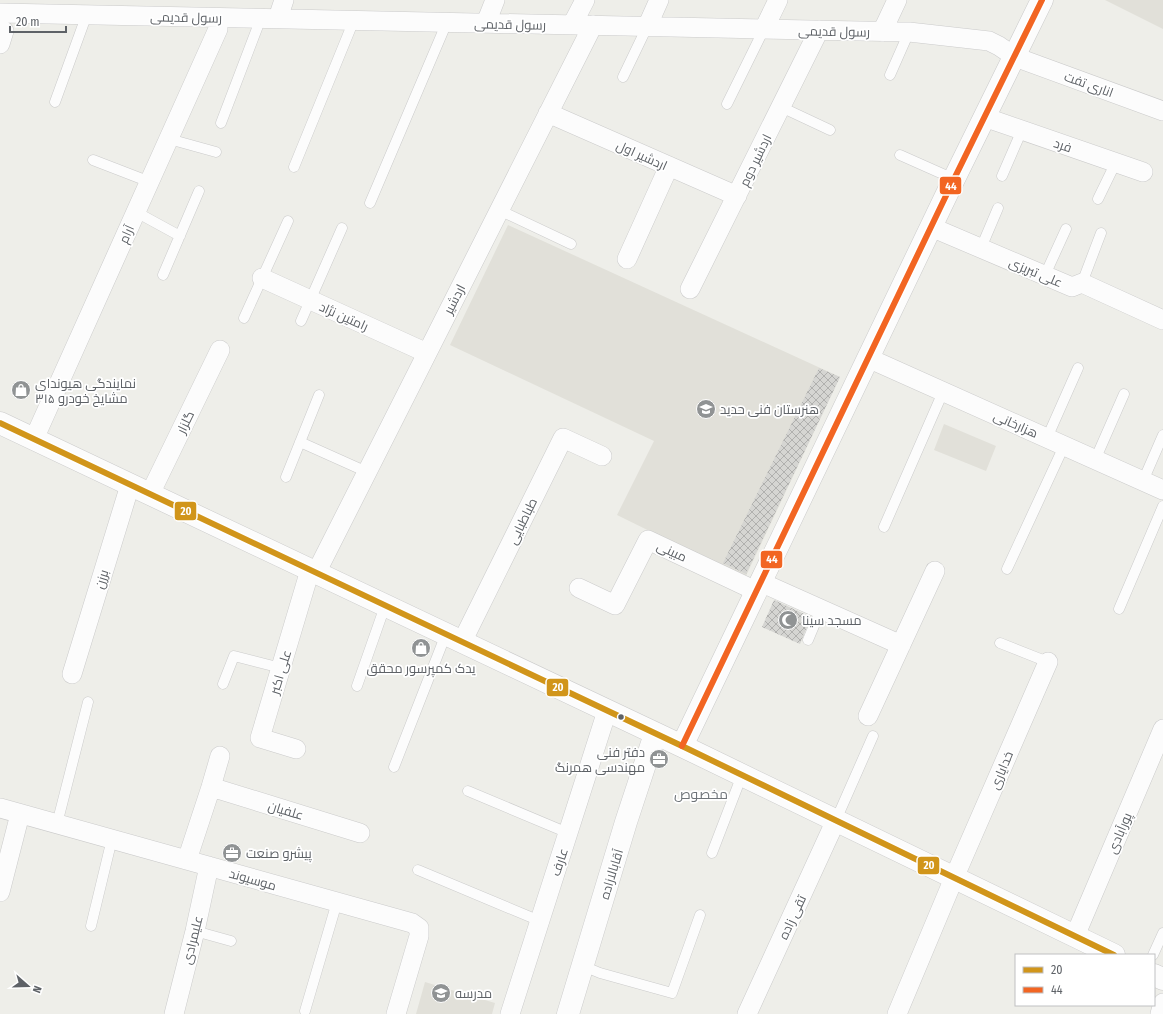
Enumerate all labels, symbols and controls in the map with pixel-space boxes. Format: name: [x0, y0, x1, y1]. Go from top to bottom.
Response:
scale bar: [10, 8, 66, 34]
street label: رسول قدیمی: [150, 9, 222, 27]
text: 20 m: [16, 15, 40, 29]
street label: رسول قدیمی: [474, 16, 546, 34]
street label: رسول قدیمی: [798, 23, 870, 41]
street label: اناری تفت: [1062, 69, 1116, 100]
street label: اردشیر دوم: [736, 132, 776, 190]
street label: فرد: [1052, 135, 1074, 156]
street label: اردشیر اول: [614, 138, 669, 174]
line badge: 44: [939, 176, 962, 195]
text: 44: [945, 180, 957, 193]
street label: آرام: [116, 222, 139, 247]
street label: علی تبریزی: [1007, 255, 1065, 290]
street label: اردشیر: [440, 282, 468, 318]
street label: رامتین نژاد: [317, 299, 371, 334]
place label: نمایندگی هیوندای ۳۱۵ مشایخ خودرو: [35, 376, 136, 407]
shop icon: نمایندگی هیوندای ۳۱۵ مشایخ خودرو: [10, 379, 32, 401]
school or university icon: هنرستان فنی حدید: [695, 398, 717, 420]
place label: هنرستان فنی حدید: [720, 402, 819, 417]
street label: گلزار: [173, 408, 197, 437]
street label: هزارخانی: [991, 408, 1040, 441]
street label: طباطبایی: [505, 496, 540, 547]
line badge: 20: [174, 501, 197, 521]
text: 20: [179, 505, 192, 518]
street label: مبینی: [654, 538, 689, 565]
line badge: 44: [760, 550, 783, 569]
text: 44: [766, 553, 778, 566]
street label: برزن: [91, 568, 111, 591]
mosque icon: مسجد سینا: [777, 609, 799, 631]
place label: مسجد سینا: [802, 613, 862, 628]
shop icon: یدک کمپرسور محقق: [410, 637, 432, 659]
street label: علی اکبر: [266, 648, 294, 697]
place label: یدک کمپرسور محقق: [366, 661, 476, 678]
line badge: 20: [546, 678, 569, 697]
text: 20: [551, 681, 564, 694]
unlabelled marker: [616, 712, 626, 722]
place label: دفتر فنی مهندسی همرنگ: [555, 745, 645, 775]
office icon: دفتر فنی مهندسی همرنگ: [648, 748, 670, 770]
street label: خدایاری: [987, 749, 1016, 792]
district label: مخصوص: [674, 786, 728, 803]
street label: علفیان: [266, 798, 305, 823]
street label: پورآبادی: [1104, 810, 1137, 857]
office icon: پیشرو صنعت: [221, 842, 243, 864]
place label: پیشرو صنعت: [246, 846, 312, 863]
street label: عارف: [548, 846, 571, 878]
street label: آقابالازاده: [597, 847, 626, 901]
line badge: 20: [917, 856, 940, 875]
text: 20: [922, 859, 935, 872]
street label: موسیوند: [228, 866, 278, 893]
street label: تقی زاده: [776, 892, 809, 942]
street label: علیمرادی: [179, 914, 206, 966]
legend: [1015, 954, 1155, 1006]
text: 20: [1051, 963, 1063, 977]
north arrow: [8, 966, 48, 1006]
school or university icon: مدرسه: [430, 982, 452, 1004]
text: 44: [1051, 983, 1063, 997]
text: N: [30, 984, 44, 995]
place label: مدرسه: [455, 986, 492, 1001]

